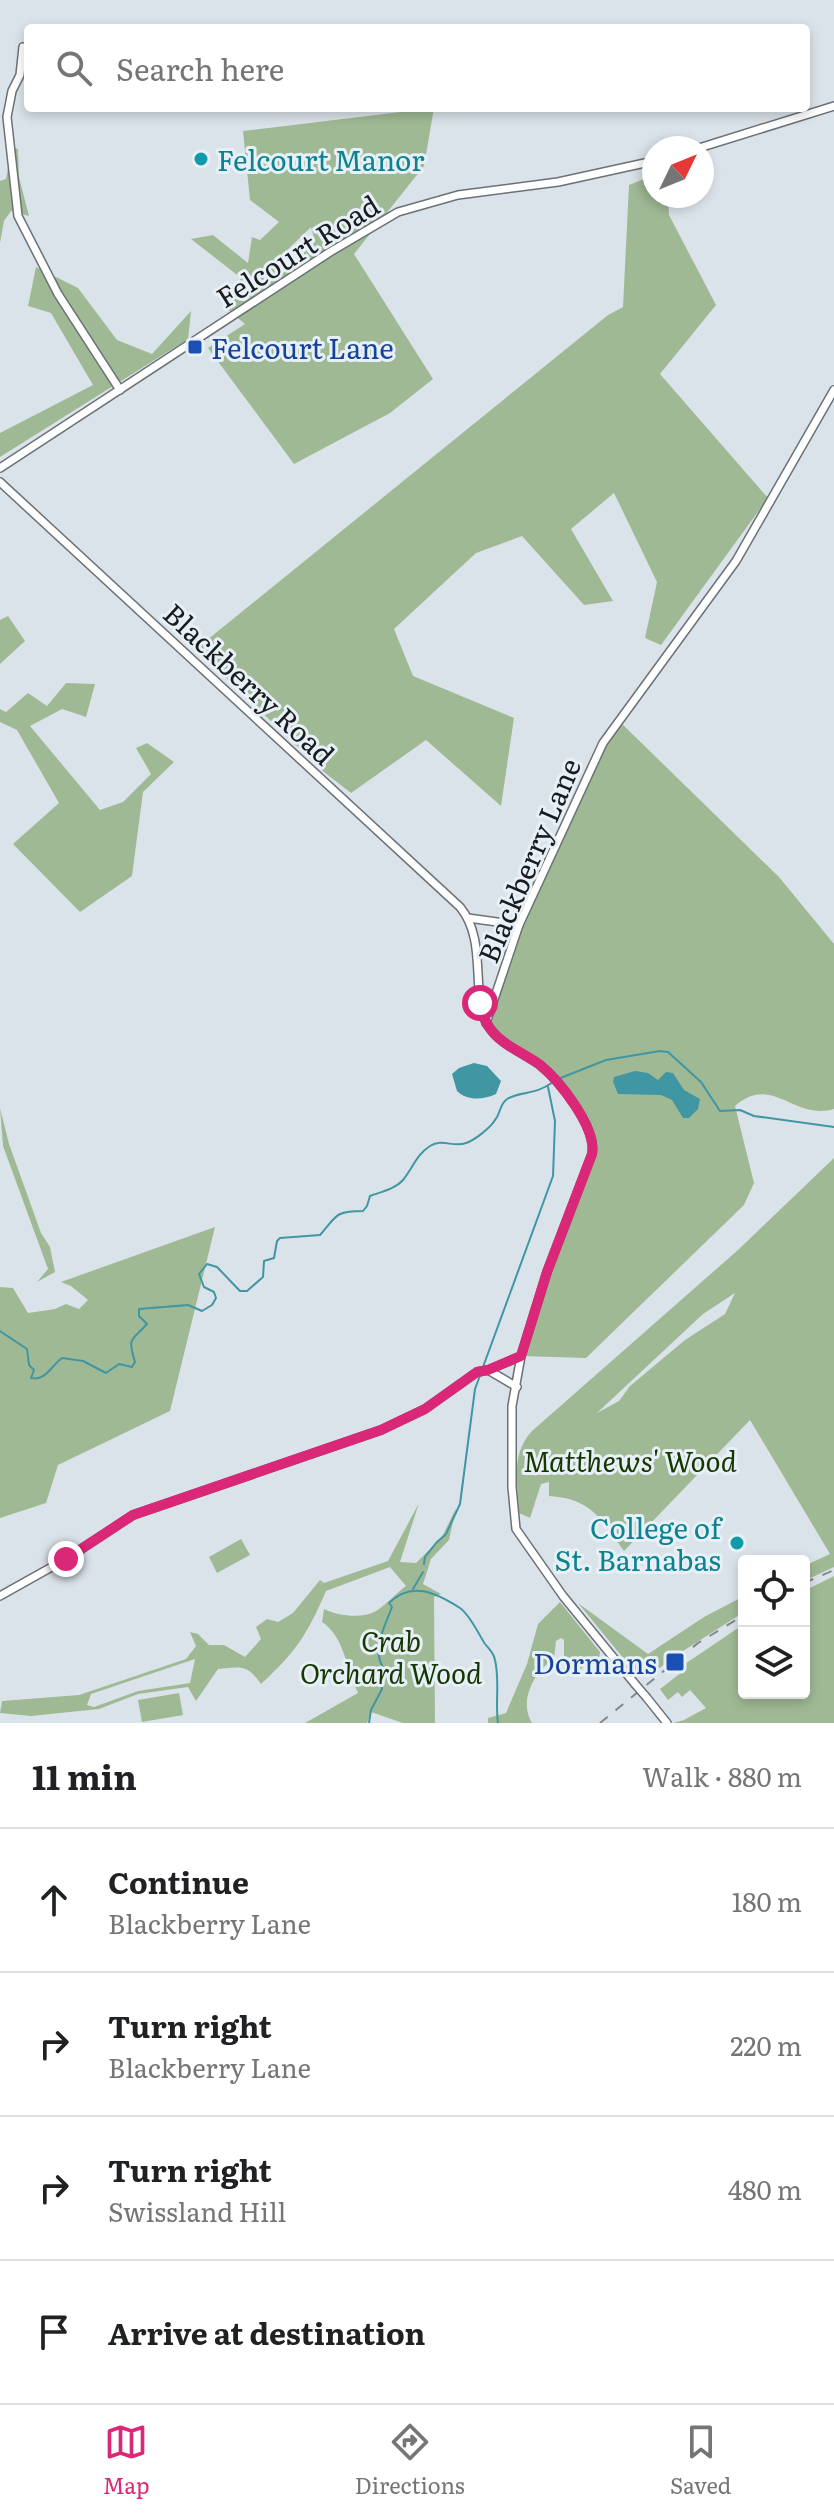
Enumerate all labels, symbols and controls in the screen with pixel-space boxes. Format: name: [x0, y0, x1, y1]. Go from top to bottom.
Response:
search box: [24, 24, 810, 112]
icon: search: [52, 46, 96, 90]
text: Search here: [116, 46, 284, 90]
north arrow: [642, 136, 714, 208]
place label: Felcourt Manor: [217, 138, 425, 180]
marker: Felcourt Manor: [192, 150, 210, 168]
street label: Felcourt Road: [207, 183, 387, 317]
place label: Felcourt Lane: [211, 326, 394, 368]
marker: Felcourt Lane: [186, 338, 204, 356]
street label: Blackberry Road: [155, 592, 345, 774]
street label: Blackberry Lane: [466, 751, 590, 969]
route start: [462, 985, 498, 1021]
park label: Matthews' Wood: [523, 1439, 737, 1481]
place label: College of St. Barnabas: [555, 1506, 723, 1580]
marker: College of St. Barnabas: [728, 1534, 746, 1552]
route end: [48, 1541, 84, 1577]
map controls: [738, 1555, 810, 1699]
button: locate: [738, 1555, 810, 1627]
park label: Crab Orchard Wood: [300, 1619, 482, 1693]
button: layers: [738, 1627, 810, 1699]
place label: Dormans: [533, 1641, 657, 1683]
marker: Dormans: [664, 1651, 686, 1673]
text: 11 min: [32, 1750, 137, 1800]
text: Walk · 880 m: [642, 1756, 802, 1795]
text: Continue: [108, 1859, 249, 1903]
icon: ahead: [32, 1878, 76, 1922]
text: 180 m: [732, 1881, 802, 1920]
text: Blackberry Lane: [108, 1903, 311, 1942]
text: Turn right: [108, 2003, 272, 2047]
icon: right: [32, 2022, 76, 2066]
text: 220 m: [730, 2025, 802, 2064]
text: Blackberry Lane: [108, 2047, 311, 2086]
text: Turn right: [108, 2147, 272, 2191]
icon: right: [32, 2166, 76, 2210]
text: 480 m: [728, 2169, 802, 2208]
text: Swissland Hill: [108, 2191, 286, 2230]
icon: arrive: [32, 2310, 76, 2354]
text: Arrive at destination: [108, 2310, 425, 2354]
tab: Map: [103, 2420, 150, 2501]
tab: Directions: [355, 2420, 465, 2501]
tab: Saved: [670, 2420, 731, 2501]

